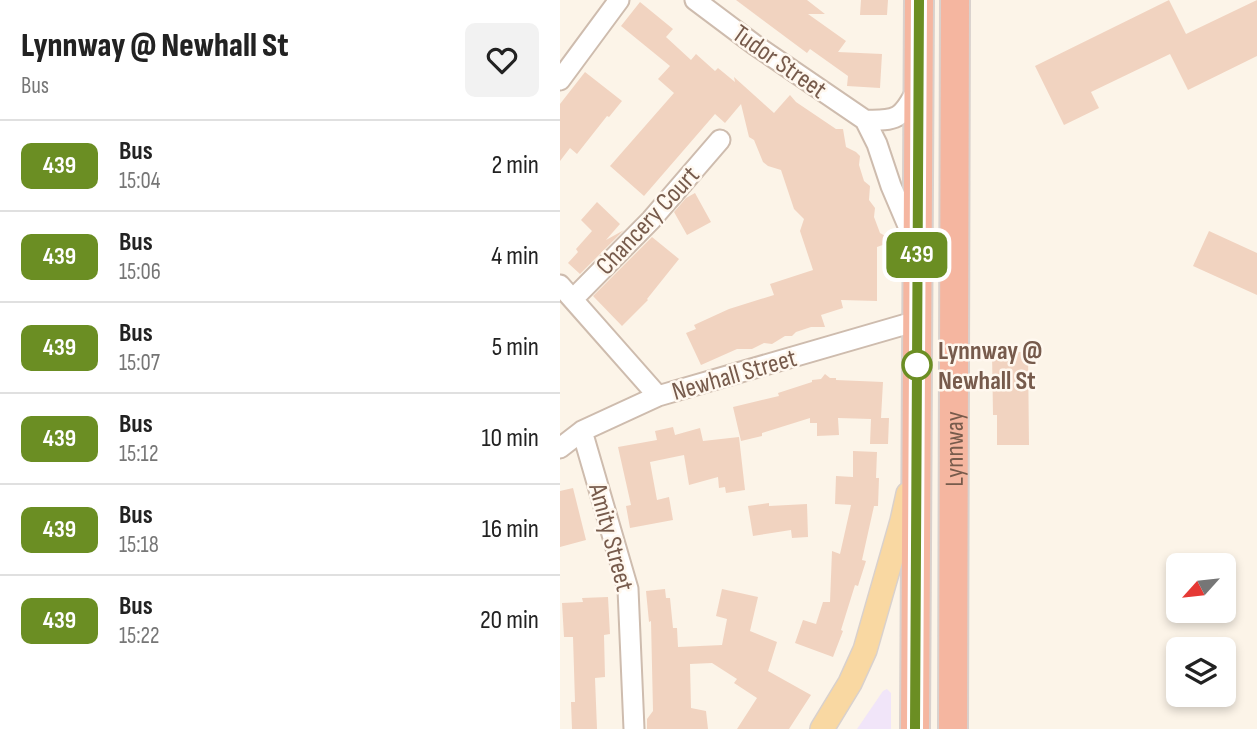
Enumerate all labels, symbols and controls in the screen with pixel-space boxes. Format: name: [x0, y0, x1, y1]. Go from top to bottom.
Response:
street label: Tudor Street: [726, 19, 832, 106]
button: heart: [465, 23, 539, 97]
text: Lynnway @ Newhall St: [21, 26, 288, 66]
text: Bus: [21, 72, 49, 100]
text: Bus: [119, 136, 153, 167]
text: 2 min: [491, 150, 539, 181]
text: 439: [43, 151, 76, 180]
street label: Chancery Court: [590, 160, 706, 282]
text: 15:04: [119, 167, 160, 195]
text: Bus: [119, 227, 153, 258]
line badge: 439: [877, 232, 957, 278]
text: 439: [900, 240, 934, 269]
text: 4 min: [491, 241, 539, 272]
text: 439: [43, 242, 76, 271]
text: 15:06: [119, 258, 161, 286]
text: Bus: [119, 318, 153, 349]
text: 5 min: [492, 332, 539, 363]
text: 439: [43, 333, 76, 362]
place label: Lynnway @ Newhall St: [938, 336, 1042, 397]
street label: Newhall Street: [669, 343, 800, 408]
text: 15:07: [119, 349, 160, 377]
marker: Lynnway @ Newhall St: [902, 350, 932, 380]
text: Bus: [119, 409, 153, 440]
street label: Lynnway: [940, 411, 971, 487]
text: 10 min: [482, 423, 539, 454]
text: 439: [43, 424, 76, 453]
text: 15:12: [119, 440, 158, 468]
street label: Amity Street: [581, 479, 640, 595]
text: Bus: [119, 500, 153, 531]
text: 16 min: [482, 514, 539, 545]
text: 439: [43, 515, 76, 544]
text: 15:18: [119, 531, 159, 559]
north arrow: [1166, 553, 1236, 623]
map controls: [1166, 553, 1236, 707]
text: Bus: [119, 591, 153, 622]
text: 20 min: [480, 605, 539, 636]
text: 439: [43, 606, 76, 635]
text: 15:22: [119, 622, 160, 650]
button: layers: [1166, 637, 1236, 707]

